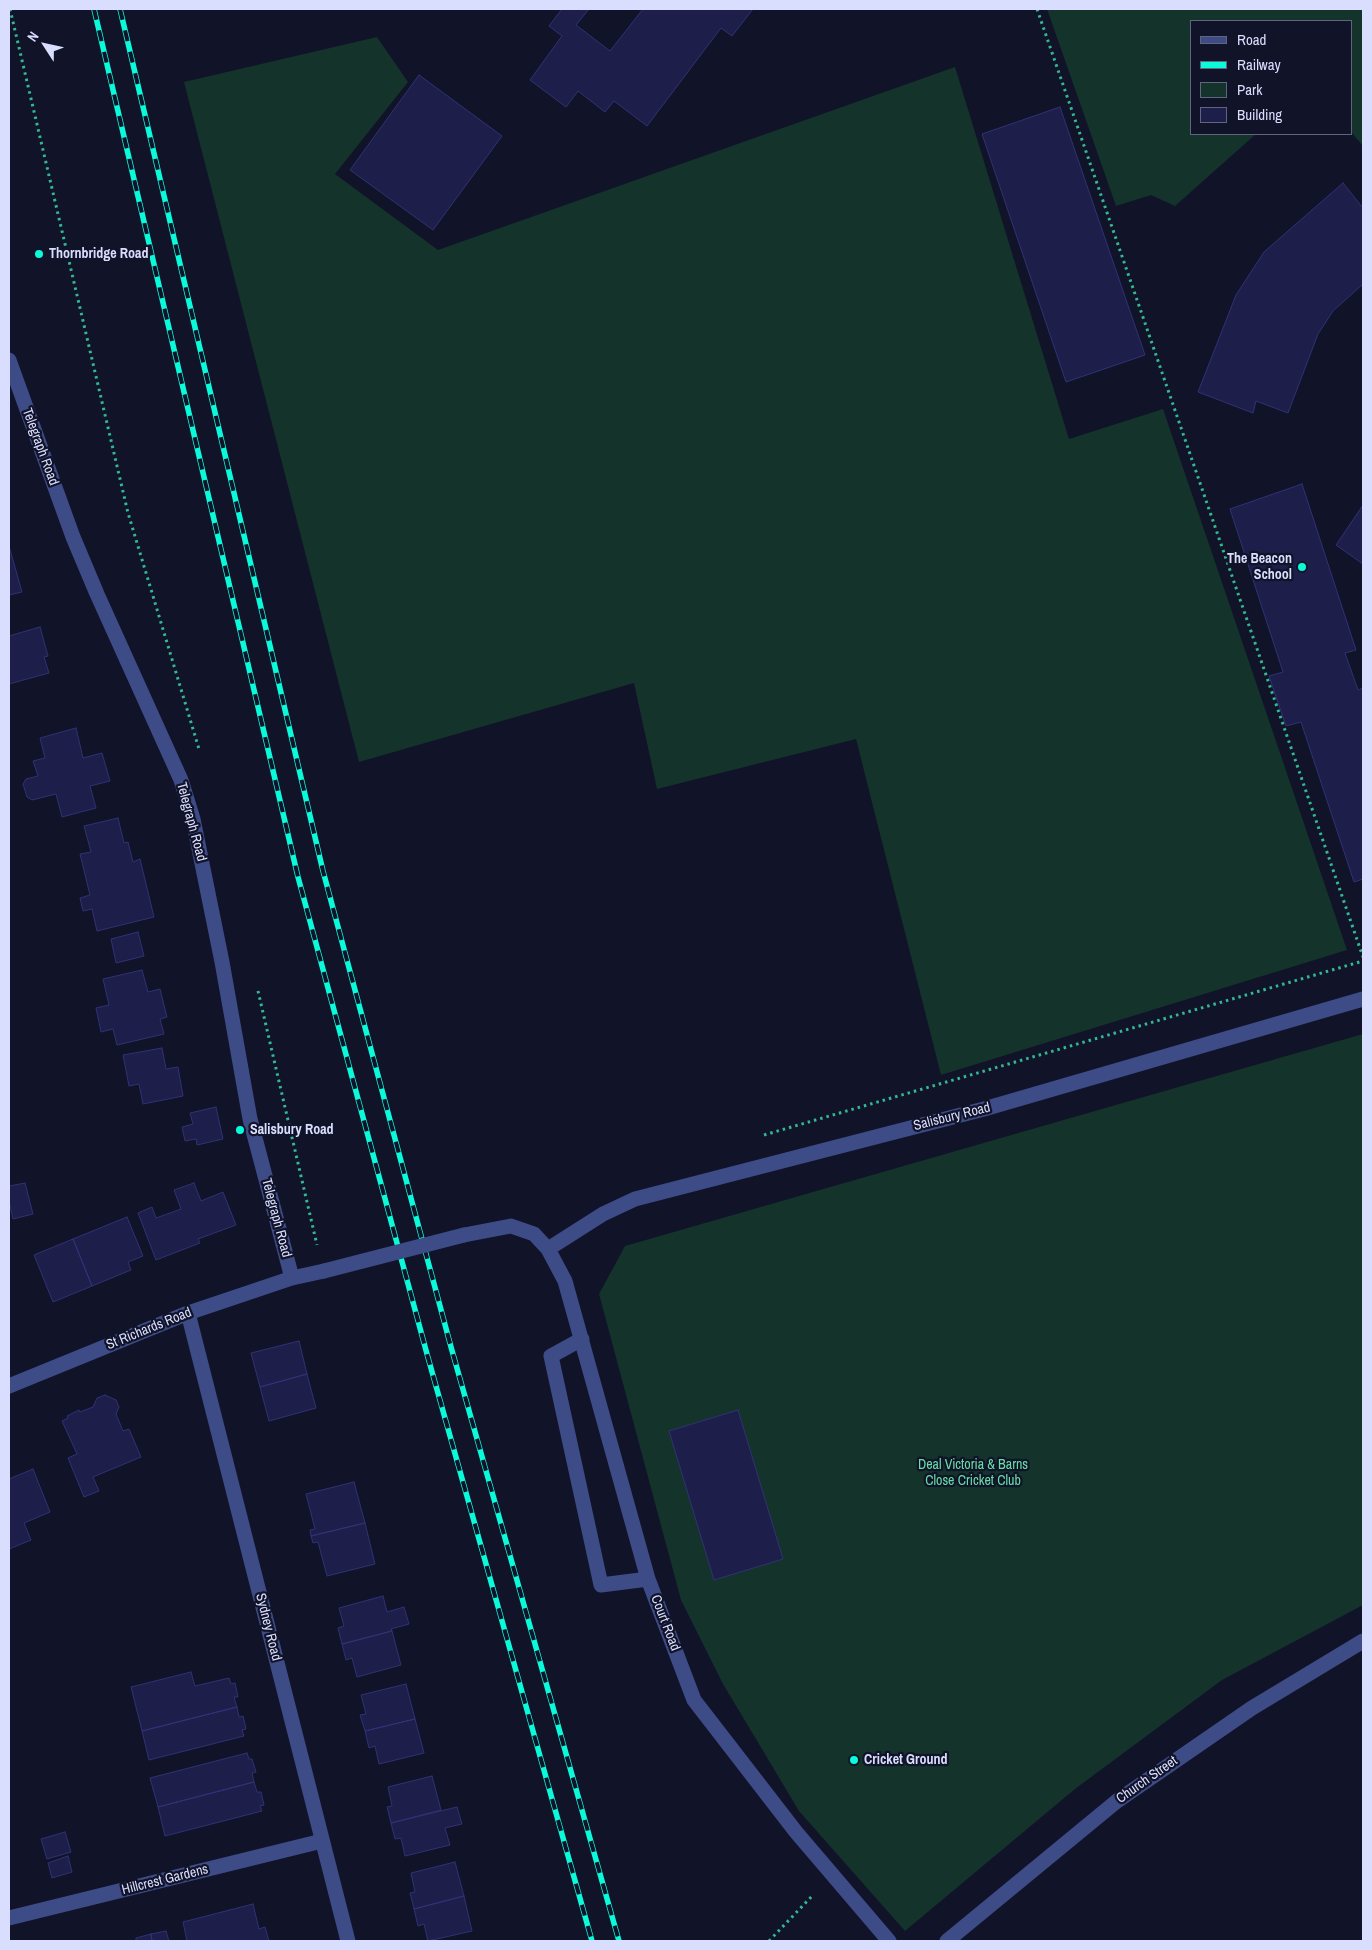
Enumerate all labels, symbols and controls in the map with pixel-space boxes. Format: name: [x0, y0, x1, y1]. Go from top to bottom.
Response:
north arrow: [20, 20, 70, 70]
legend: [1190, 20, 1352, 135]
text: N: [23, 28, 42, 45]
text: Road: [1237, 29, 1266, 50]
text: Railway: [1237, 54, 1281, 75]
text: Park: [1237, 79, 1262, 100]
text: Building: [1237, 104, 1282, 125]
place label: Thornbridge Road: [49, 246, 148, 262]
marker: Thornbridge Road: [33, 248, 45, 260]
street label: Telegraph Road: [18, 406, 62, 488]
place label: The Beacon School: [1227, 551, 1292, 584]
marker: The Beacon School: [1296, 561, 1308, 573]
street label: Telegraph Road: [172, 781, 210, 863]
street label: Salisbury Road: [912, 1099, 992, 1135]
place label: Salisbury Road: [250, 1122, 334, 1138]
marker: Salisbury Road: [234, 1124, 246, 1136]
street label: Telegraph Road: [257, 1177, 295, 1259]
street label: St Richards Road: [104, 1304, 194, 1354]
park label: Deal Victoria & Barns Close Cricket Club: [918, 1457, 1028, 1490]
street label: Sydney Road: [252, 1592, 284, 1662]
street label: Court Road: [647, 1593, 683, 1653]
place label: Cricket Ground: [864, 1752, 948, 1768]
street label: Church Street: [1113, 1753, 1181, 1807]
marker: Cricket Ground: [848, 1754, 860, 1766]
street label: Hillcrest Gardens: [120, 1861, 210, 1899]

